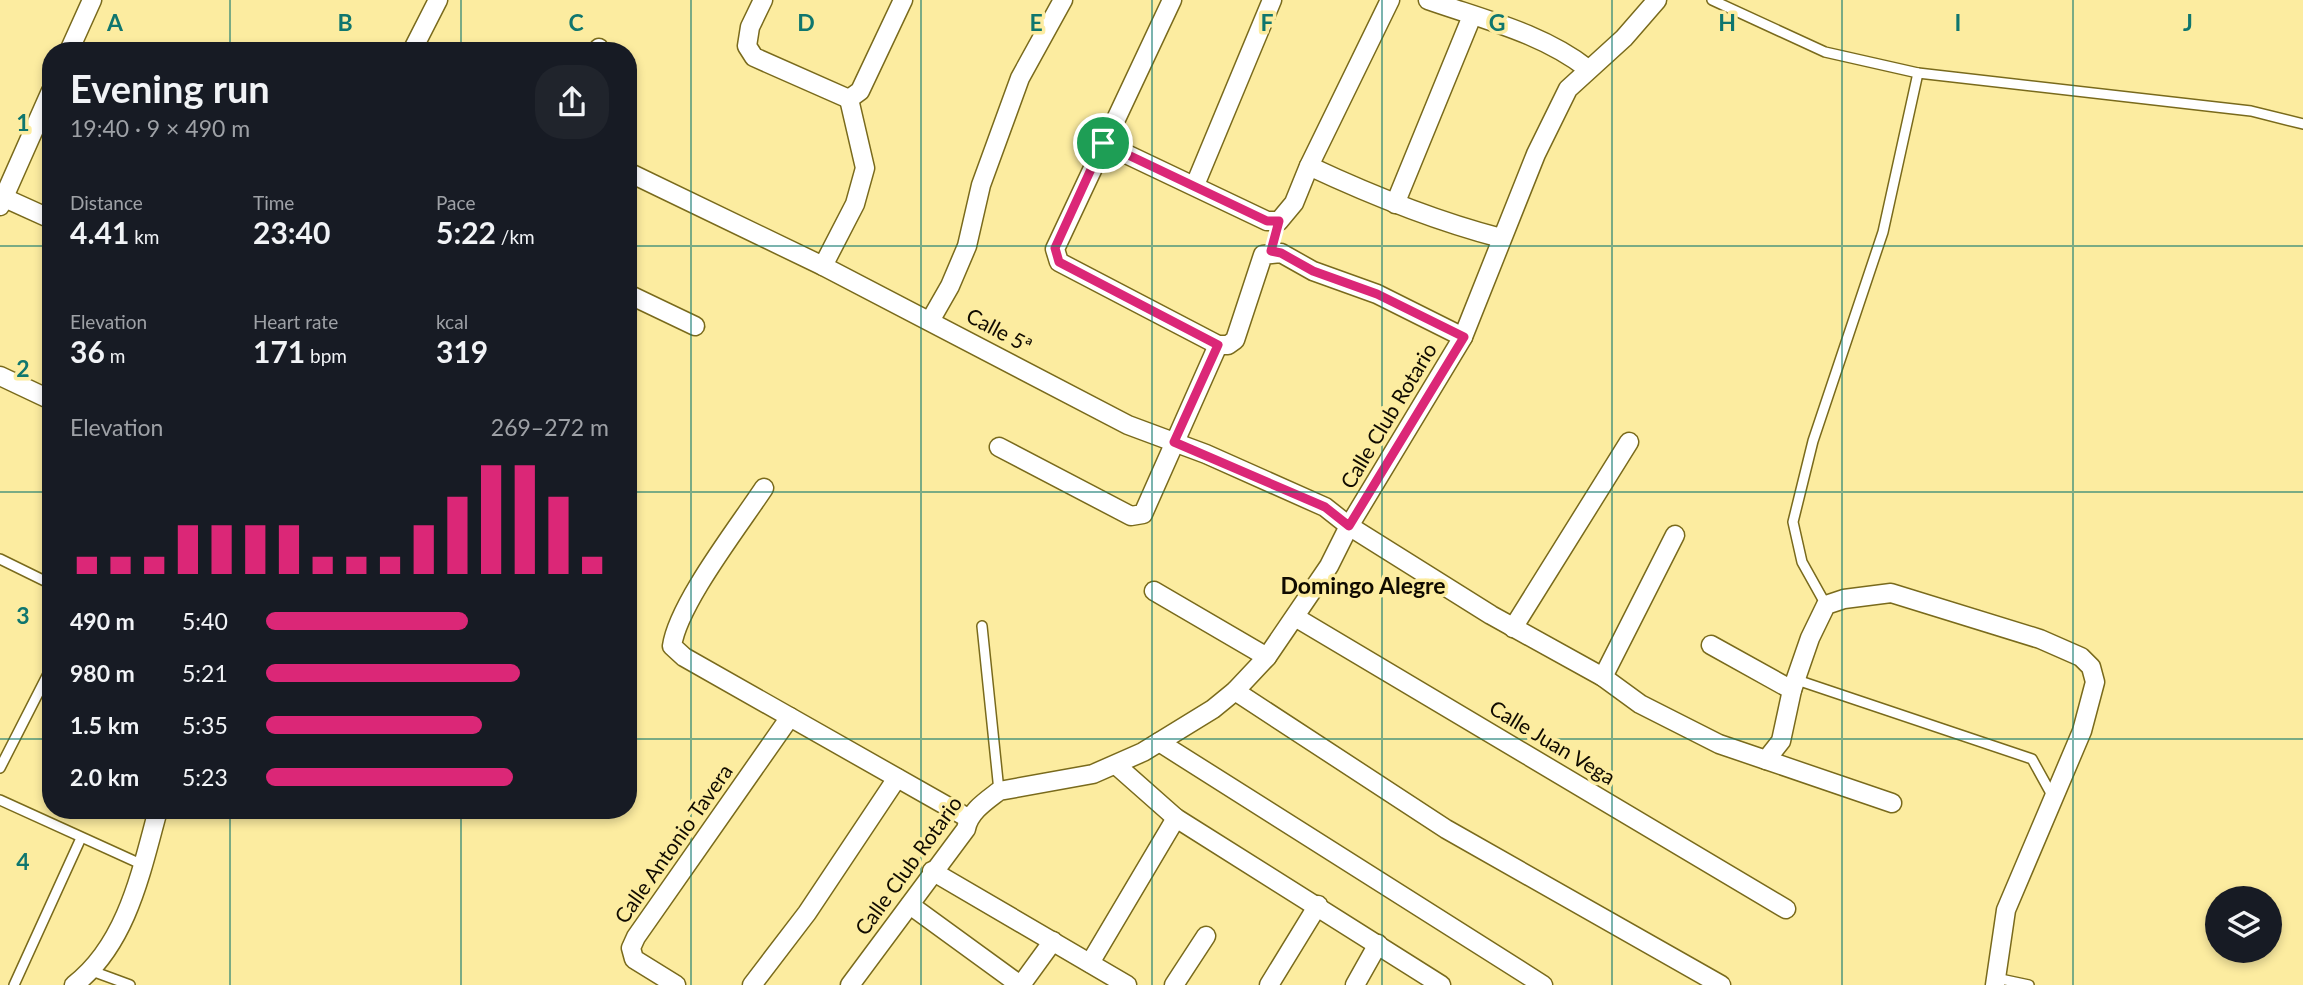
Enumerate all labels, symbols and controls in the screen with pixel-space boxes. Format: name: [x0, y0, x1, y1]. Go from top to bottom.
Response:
text: A: [106, 8, 124, 36]
text: B: [337, 8, 353, 36]
text: C: [568, 8, 584, 36]
text: D: [797, 8, 815, 36]
text: E: [1029, 8, 1043, 36]
text: F: [1260, 8, 1274, 36]
text: G: [1489, 8, 1505, 36]
text: H: [1718, 8, 1736, 36]
text: I: [1955, 8, 1961, 36]
text: J: [2183, 8, 2193, 36]
text: Evening run: [70, 65, 270, 111]
button: share: [535, 65, 609, 139]
text: 1: [16, 108, 30, 136]
pin: [1073, 113, 1133, 173]
text: 19:40 · 9 × 490 m: [70, 114, 250, 142]
icon: arrive: [1084, 124, 1122, 162]
text: Distance: [70, 191, 143, 214]
text: Time: [253, 191, 294, 214]
text: Pace: [436, 191, 475, 214]
text: 4.41: [70, 214, 129, 250]
text: 23:40: [253, 214, 330, 250]
text: 5:22: [436, 214, 496, 250]
text: km: [129, 225, 159, 248]
text: /km: [496, 225, 535, 248]
street label: Calle 5ª: [963, 302, 1037, 357]
text: Elevation: [70, 310, 147, 333]
text: Heart rate: [253, 310, 338, 333]
text: kcal: [436, 310, 468, 333]
text: 36: [70, 333, 105, 369]
text: 171: [253, 333, 305, 369]
text: 319: [436, 333, 488, 369]
street label: Calle Club Rotario: [1334, 338, 1441, 493]
text: m: [105, 344, 125, 367]
text: bpm: [305, 344, 347, 367]
text: 2: [16, 354, 30, 382]
text: Elevation: [70, 413, 163, 441]
text: 269–272 m: [491, 413, 609, 441]
district label: Domingo Alegre: [1280, 571, 1446, 599]
text: 3: [16, 601, 30, 629]
text: 490 m: [70, 607, 135, 635]
text: 5:40: [182, 607, 228, 635]
text: 980 m: [70, 659, 135, 687]
text: 5:21: [182, 659, 228, 687]
street label: Calle Juan Vega: [1485, 694, 1620, 789]
text: 1.5 km: [70, 711, 139, 739]
text: 5:35: [182, 711, 228, 739]
street label: Calle Antonio Tavera: [608, 759, 737, 927]
text: 2.0 km: [70, 763, 139, 791]
text: 5:23: [182, 763, 228, 791]
street label: Calle Club Rotario: [849, 791, 967, 939]
text: 4: [16, 847, 30, 875]
map controls: [2205, 886, 2282, 963]
button: layers: [2205, 886, 2282, 963]

